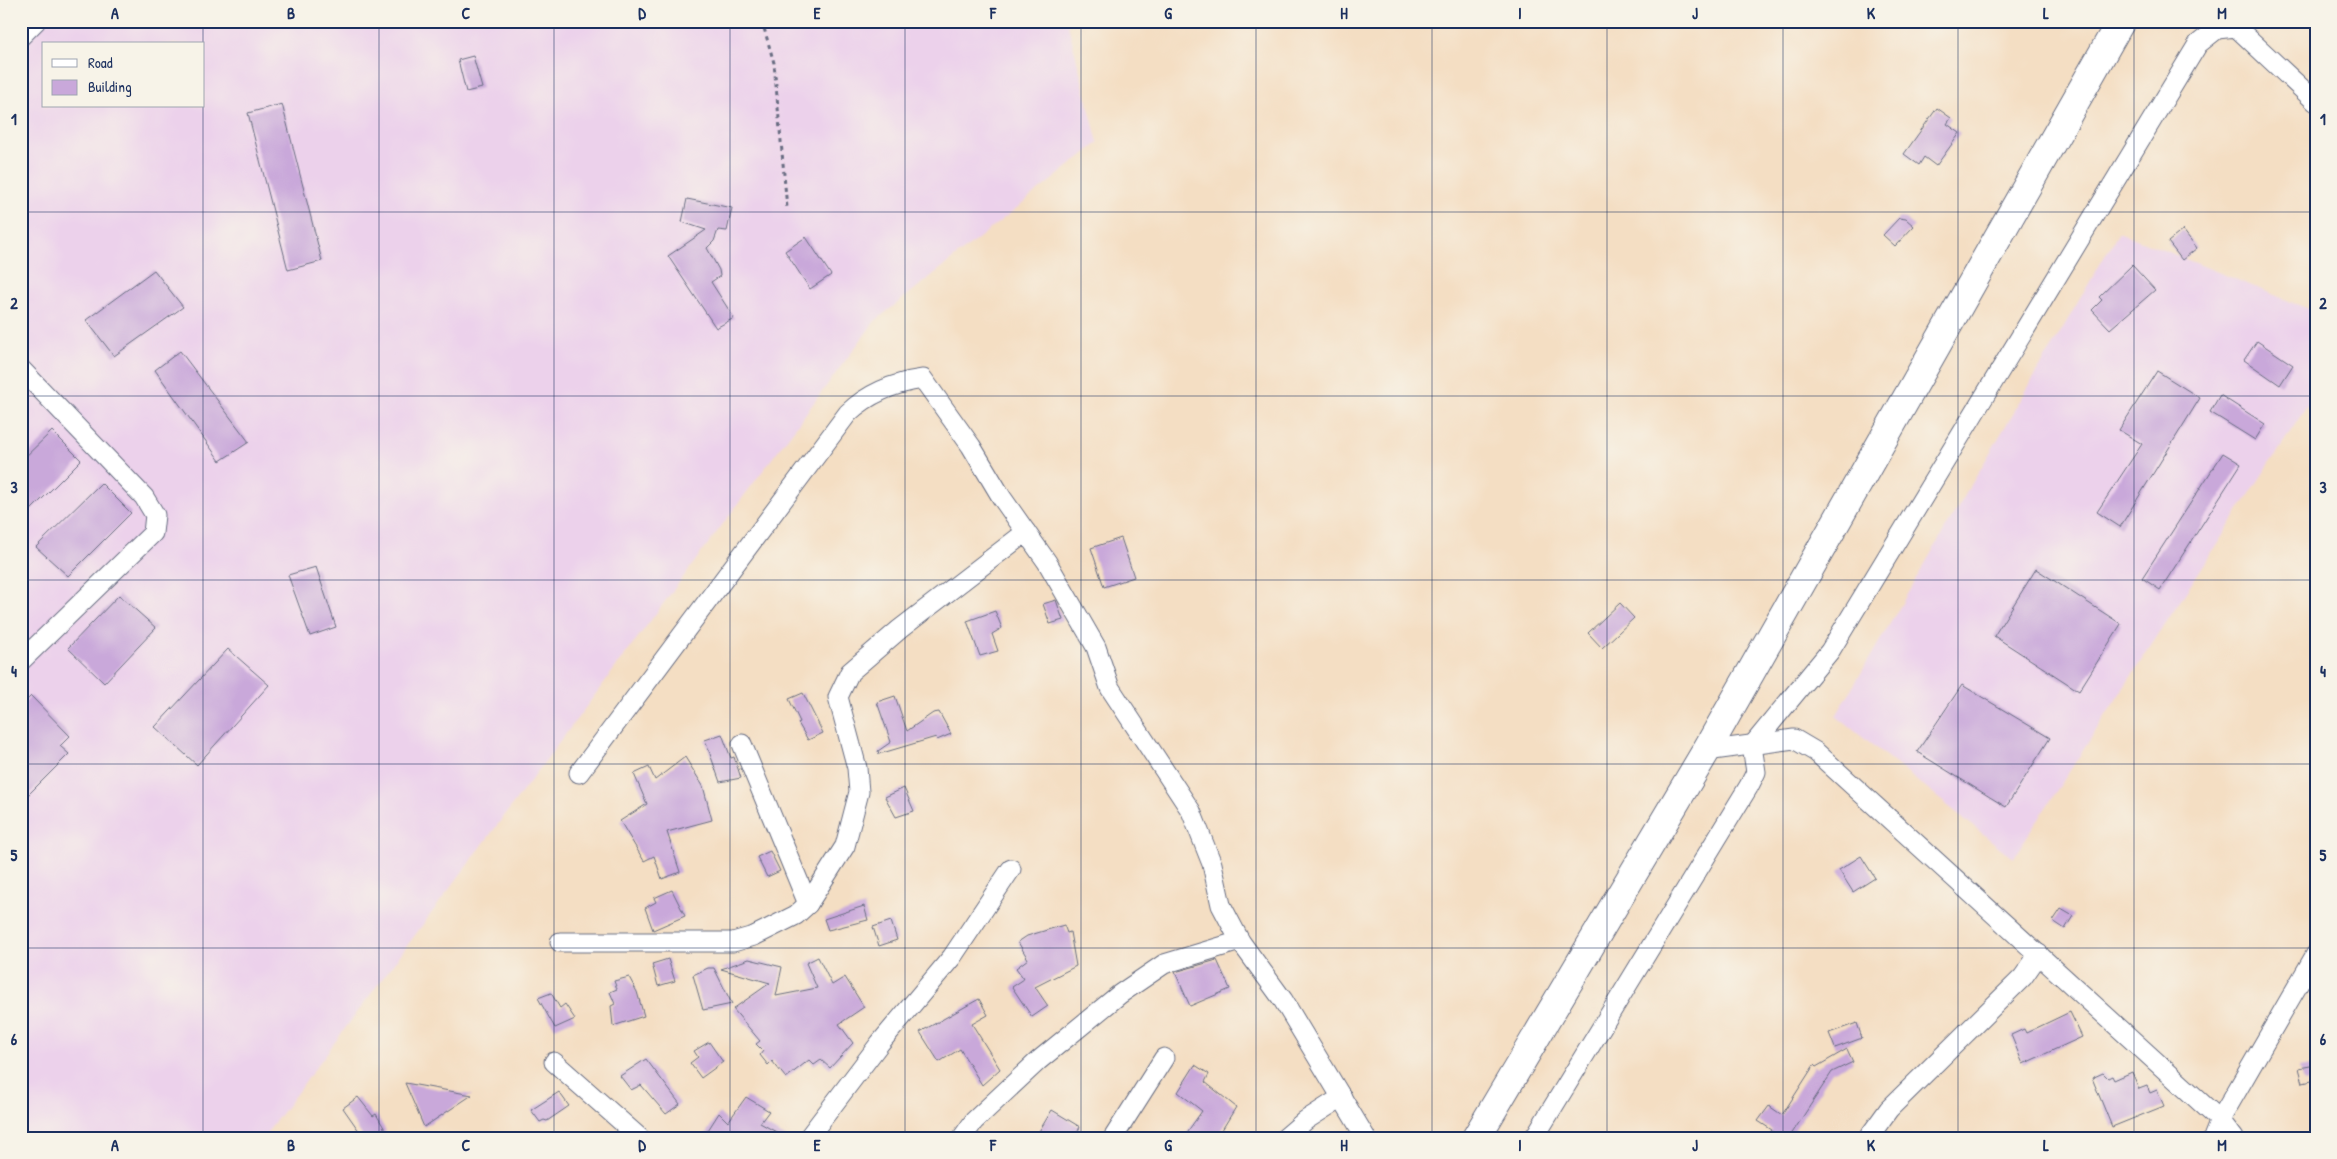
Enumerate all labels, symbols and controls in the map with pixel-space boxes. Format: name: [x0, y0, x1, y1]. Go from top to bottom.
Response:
text: A: [111, 2, 119, 24]
text: B: [287, 2, 295, 24]
text: C: [462, 2, 471, 24]
text: D: [638, 2, 646, 24]
text: E: [813, 2, 821, 24]
text: F: [989, 2, 997, 24]
text: G: [1164, 2, 1172, 24]
text: H: [1340, 2, 1348, 24]
text: I: [1518, 2, 1522, 24]
text: J: [1692, 2, 1698, 24]
text: K: [1867, 2, 1876, 24]
text: L: [2043, 2, 2049, 24]
text: M: [2217, 2, 2227, 24]
legend: [42, 42, 205, 108]
text: Road: [88, 52, 113, 73]
text: Building: [88, 76, 132, 97]
text: 1: [11, 108, 17, 130]
text: 1: [2320, 108, 2326, 130]
text: 2: [10, 292, 18, 314]
text: 2: [2319, 292, 2327, 314]
text: 3: [10, 476, 18, 498]
text: 3: [2319, 476, 2327, 498]
text: 4: [11, 660, 17, 682]
text: 4: [2320, 660, 2326, 682]
text: 5: [11, 844, 18, 866]
text: 5: [2320, 844, 2327, 866]
text: 6: [11, 1028, 18, 1050]
text: 6: [2320, 1028, 2327, 1050]
text: A: [111, 1134, 119, 1156]
text: B: [287, 1134, 295, 1156]
text: C: [462, 1134, 471, 1156]
text: D: [638, 1134, 646, 1156]
text: E: [813, 1134, 821, 1156]
text: F: [989, 1134, 997, 1156]
text: G: [1164, 1134, 1172, 1156]
text: H: [1340, 1134, 1348, 1156]
text: I: [1518, 1134, 1522, 1156]
text: J: [1692, 1134, 1698, 1156]
text: K: [1867, 1134, 1876, 1156]
text: L: [2043, 1134, 2049, 1156]
text: M: [2217, 1134, 2227, 1156]

